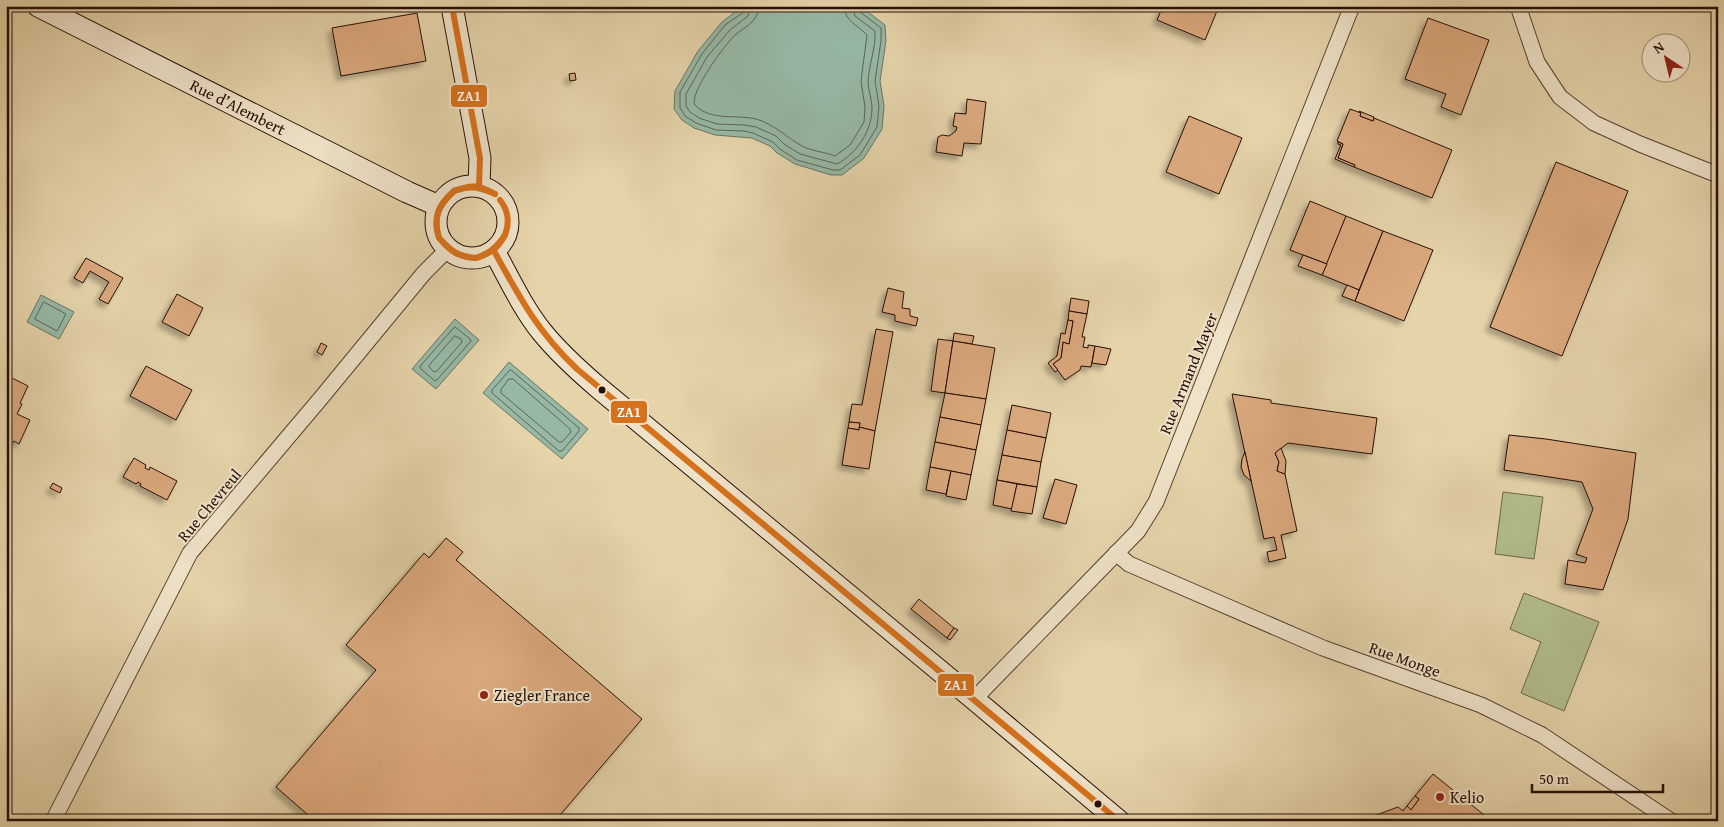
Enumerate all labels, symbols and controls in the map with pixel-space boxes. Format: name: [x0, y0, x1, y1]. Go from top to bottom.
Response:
north arrow: [1642, 32, 1692, 82]
text: N: [1649, 36, 1669, 58]
street label: Rue d’Alembert: [186, 73, 290, 141]
line badge: ZA1: [450, 84, 488, 108]
text: ZA1: [457, 86, 481, 106]
street label: Rue Armand Mayer: [1153, 308, 1223, 437]
unlabelled marker: [597, 385, 607, 395]
line badge: ZA1: [610, 400, 648, 424]
text: ZA1: [617, 402, 641, 422]
street label: Rue Chevreul: [171, 463, 247, 547]
street label: Rue Monge: [1366, 635, 1444, 683]
line badge: ZA1: [937, 673, 975, 697]
text: ZA1: [944, 675, 968, 695]
place label: Ziegler France: [494, 683, 590, 707]
marker: Ziegler France: [478, 689, 490, 701]
scale bar: [1532, 762, 1663, 794]
text: 50 m: [1539, 768, 1570, 789]
place label: Kelio: [1450, 785, 1484, 809]
marker: Kelio: [1434, 791, 1446, 803]
unlabelled marker: [1093, 799, 1103, 809]

